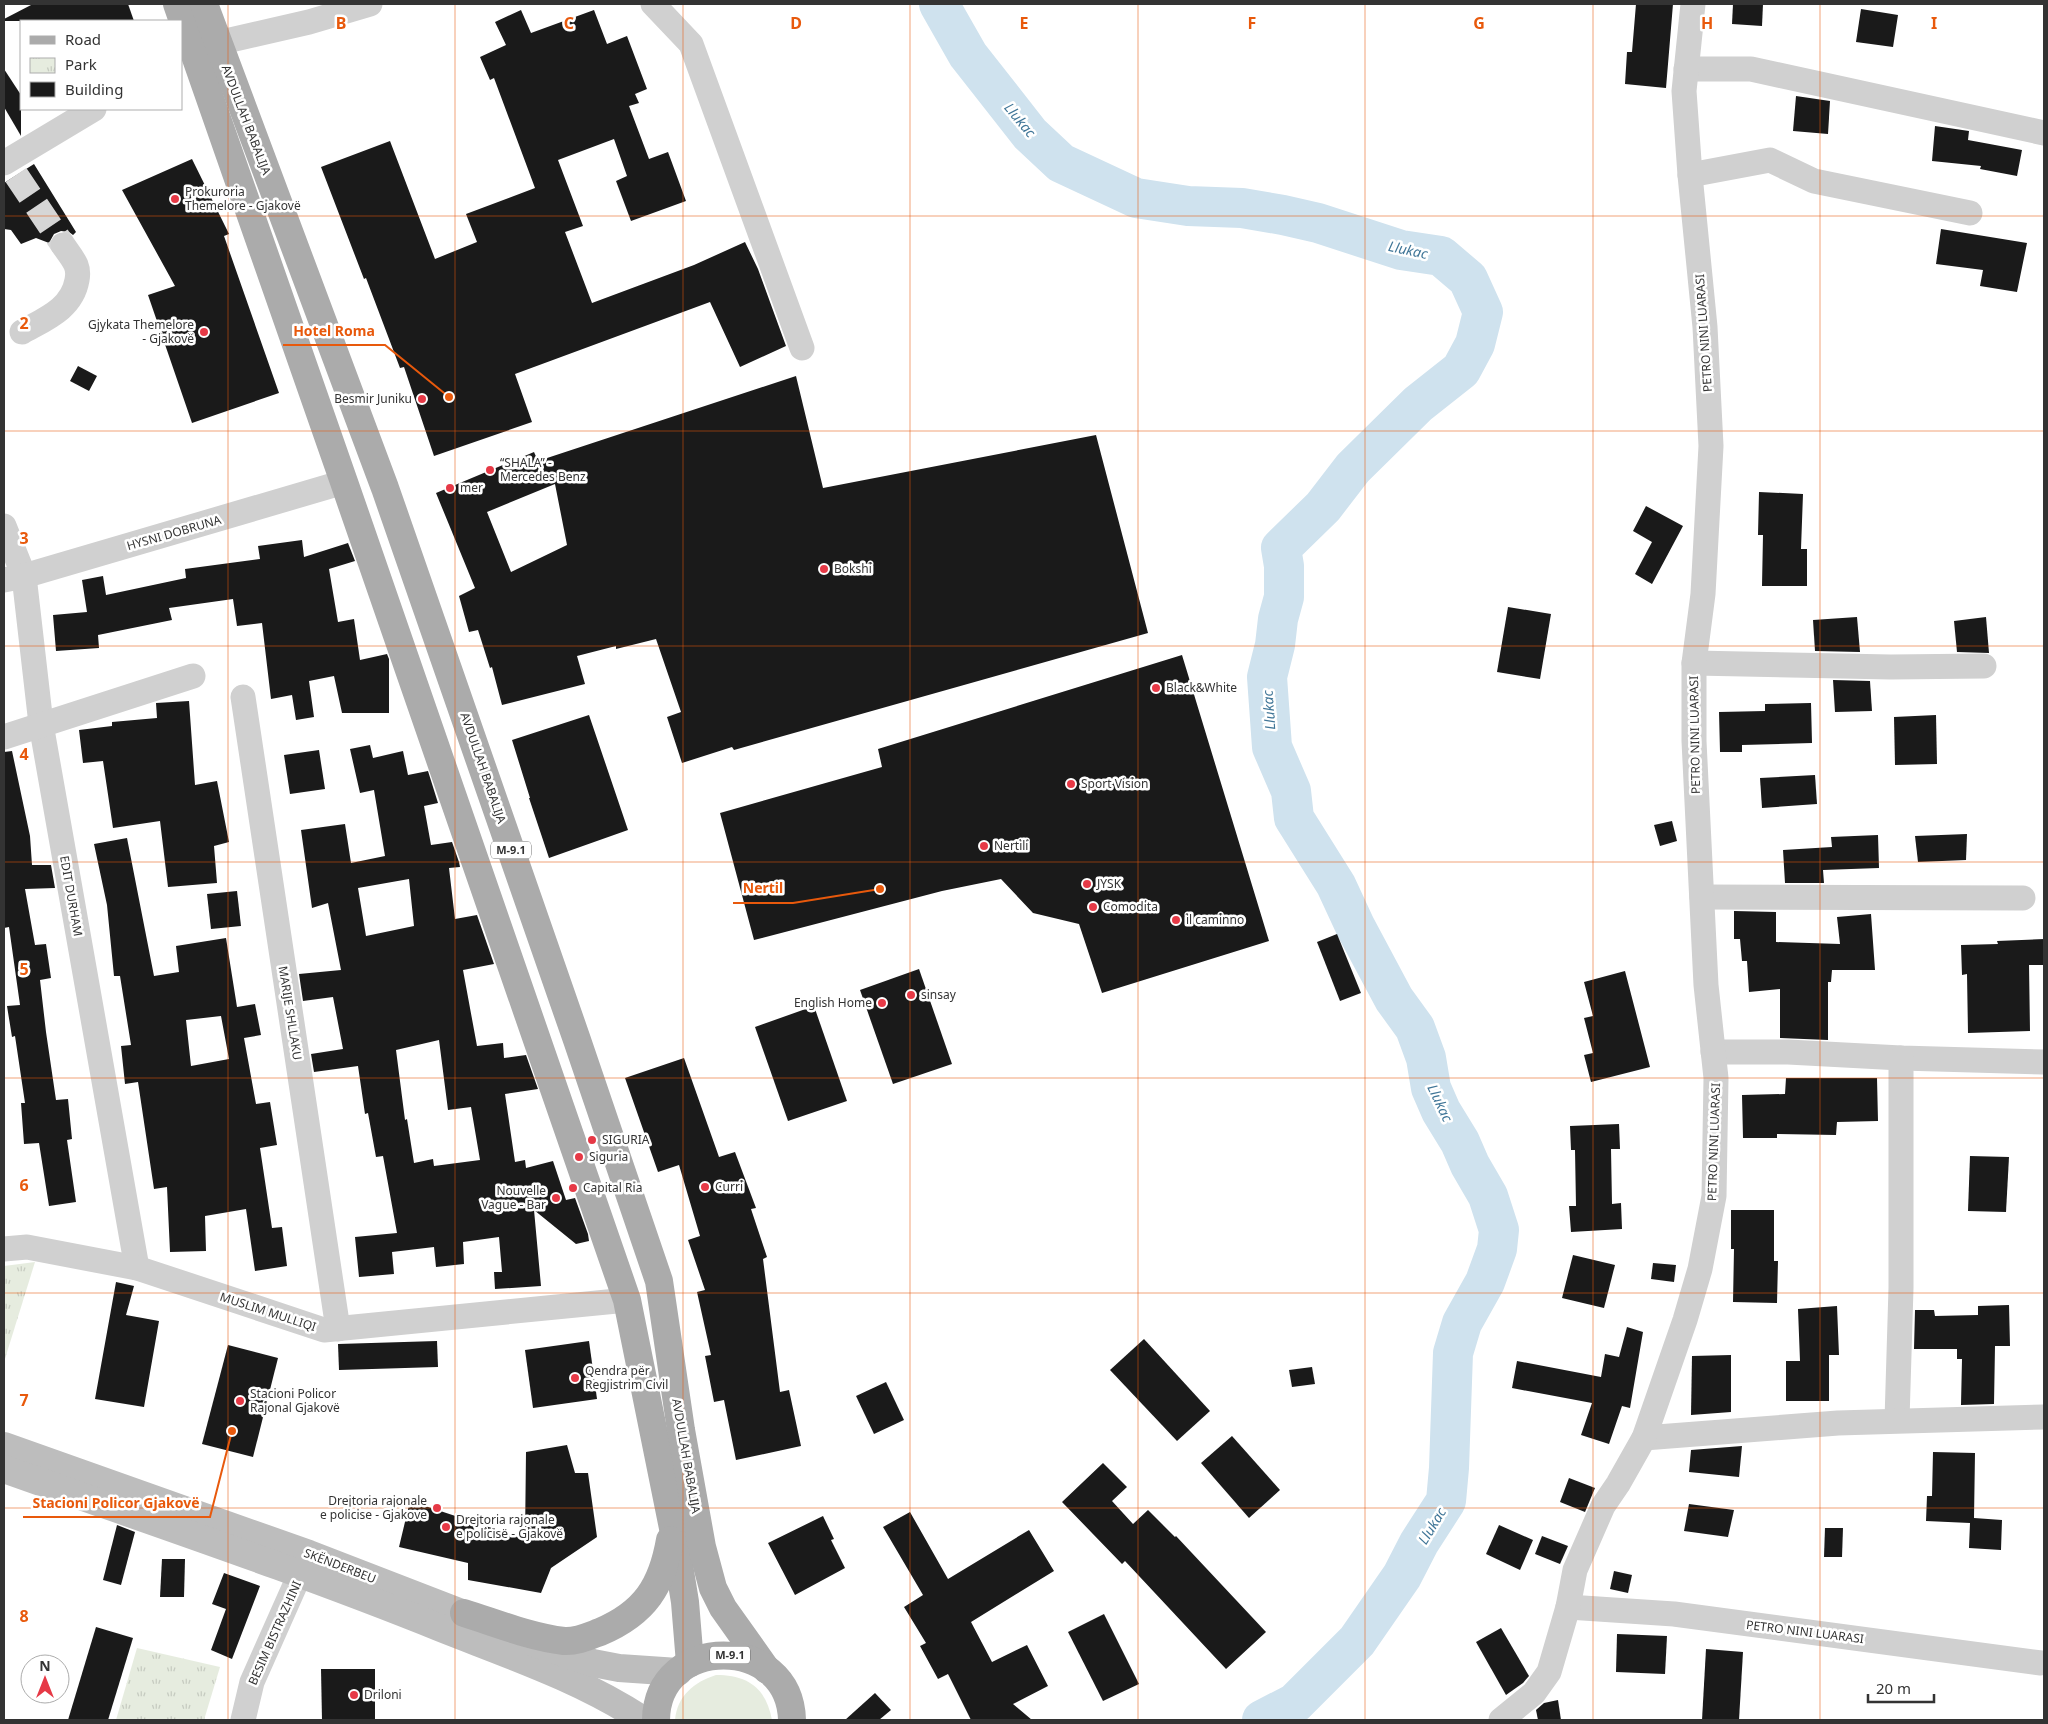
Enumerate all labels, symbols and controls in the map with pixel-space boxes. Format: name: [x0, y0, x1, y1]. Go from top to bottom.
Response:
text: B: [336, 12, 346, 34]
text: C: [564, 12, 574, 34]
text: D: [790, 12, 802, 34]
text: E: [1020, 12, 1029, 34]
text: F: [1248, 12, 1256, 34]
text: G: [1473, 12, 1485, 34]
text: H: [1701, 12, 1713, 34]
text: I: [1931, 12, 1937, 34]
legend: [20, 20, 182, 110]
text: Road: [65, 29, 101, 49]
text: Park: [65, 54, 97, 74]
street label: AVDULLAH BABALIJA: [218, 62, 275, 178]
text: Building: [65, 79, 123, 99]
water label: Llukac: [1000, 98, 1041, 141]
place label: Prokuroria Themelore - Gjakovë: [185, 183, 301, 214]
marker: Prokuroria Themelore - Gjakovë: [169, 193, 181, 205]
water label: Llukac: [1387, 236, 1430, 263]
street label: PETRO NINI LUARASI: [1691, 273, 1716, 393]
text: 2: [19, 312, 29, 334]
place label: Gjykata Themelore - Gjakovë: [88, 316, 194, 347]
callout: Hotel Roma: [283, 316, 385, 345]
text: Hotel Roma: [293, 321, 375, 340]
marker: Gjykata Themelore - Gjakovë: [198, 326, 210, 338]
place label: Besmir Juniku: [334, 390, 412, 407]
marker: Besmir Juniku: [416, 393, 428, 405]
place label: “SHALA” - Mercedes Benz: [500, 454, 586, 485]
marker: “SHALA” - Mercedes Benz: [484, 464, 496, 476]
place label: mer: [460, 479, 483, 496]
marker: mer: [444, 482, 456, 494]
street label: HYSNI DOBRUNA: [125, 511, 223, 554]
text: 3: [19, 527, 29, 549]
place label: Bokshi: [834, 560, 872, 577]
marker: Bokshi: [818, 563, 830, 575]
street label: PETRO NINI LUARASI: [1685, 676, 1704, 794]
place label: Black&White: [1166, 679, 1237, 696]
marker: Black&White: [1150, 682, 1162, 694]
water label: Llukac: [1258, 689, 1279, 730]
street label: AVDULLAH BABALIJA: [456, 710, 511, 826]
text: 4: [19, 743, 29, 765]
place label: Sport Vision: [1081, 775, 1148, 792]
marker: Sport Vision: [1065, 778, 1077, 790]
place label: Nertili: [994, 837, 1028, 854]
marker: Nertili: [978, 840, 990, 852]
road number: M-9.1: [491, 842, 531, 858]
street label: EDIT DURHAM: [56, 854, 87, 938]
callout: Nertil: [733, 874, 793, 903]
place label: JYSK: [1096, 875, 1122, 892]
text: Nertil: [743, 878, 783, 897]
marker: JYSK: [1081, 878, 1093, 890]
place label: Comodita: [1103, 898, 1158, 915]
marker: Comodita: [1087, 901, 1099, 913]
place label: il caminno: [1186, 911, 1244, 928]
marker: il caminno: [1170, 914, 1182, 926]
text: 5: [19, 958, 29, 980]
street label: MARIJE SHLLAKU: [275, 965, 306, 1061]
place label: sinsay: [921, 986, 957, 1003]
marker: sinsay: [905, 989, 917, 1001]
place label: English Home: [794, 994, 872, 1011]
marker: English Home: [876, 997, 888, 1009]
water label: Llukac: [1423, 1081, 1458, 1125]
street label: PETRO NINI LUARASI: [1703, 1083, 1724, 1201]
place label: SIGURIA: [602, 1131, 650, 1148]
marker: SIGURIA: [586, 1134, 598, 1146]
place label: Siguria: [589, 1148, 628, 1165]
marker: Siguria: [573, 1151, 585, 1163]
text: 6: [19, 1174, 29, 1196]
place label: Curri: [715, 1178, 743, 1195]
place label: Capital Ria: [583, 1179, 642, 1196]
marker: Curri: [699, 1181, 711, 1193]
place label: Nouvelle Vague - Bar: [481, 1182, 546, 1213]
marker: Capital Ria: [567, 1182, 579, 1194]
marker: Nouvelle Vague - Bar: [550, 1192, 562, 1204]
street label: MUSLIM MULLIQI: [218, 1288, 319, 1335]
place label: Qendra për Regjistrim Civil: [585, 1362, 668, 1393]
marker: Qendra për Regjistrim Civil: [569, 1372, 581, 1384]
place label: Stacioni Policor Rajonal Gjakovë: [250, 1385, 340, 1416]
text: 7: [19, 1389, 29, 1411]
marker: Stacioni Policor Rajonal Gjakovë: [234, 1395, 246, 1407]
street label: AVDULLAH BABALIJA: [668, 1397, 705, 1515]
callout: Stacioni Policor Gjakovë: [23, 1488, 210, 1517]
place label: Drejtoria rajonale e policise - Gjakove: [320, 1492, 427, 1523]
text: Stacioni Policor Gjakovë: [32, 1493, 200, 1512]
marker: Drejtoria rajonale e policise - Gjakove: [431, 1502, 443, 1514]
water label: Llukac: [1413, 1503, 1450, 1548]
place label: Drejtoria rajonale e policisë - Gjakovë: [456, 1511, 563, 1542]
marker: Drejtoria rajonale e policisë - Gjakovë: [440, 1521, 452, 1533]
street label: SKËNDERBEU: [302, 1544, 379, 1587]
street label: BESIM BISTRAZHINI: [244, 1578, 305, 1688]
text: 8: [19, 1605, 29, 1627]
street label: PETRO NINI LUARASI: [1745, 1616, 1865, 1647]
road number: M-9.1: [710, 1646, 750, 1664]
north arrow: [20, 1654, 70, 1704]
text: N: [39, 1656, 51, 1675]
scale bar: [1868, 1672, 1934, 1704]
text: 20 m: [1876, 1678, 1911, 1698]
place label: Driloni: [364, 1686, 402, 1703]
marker: Driloni: [348, 1689, 360, 1701]

